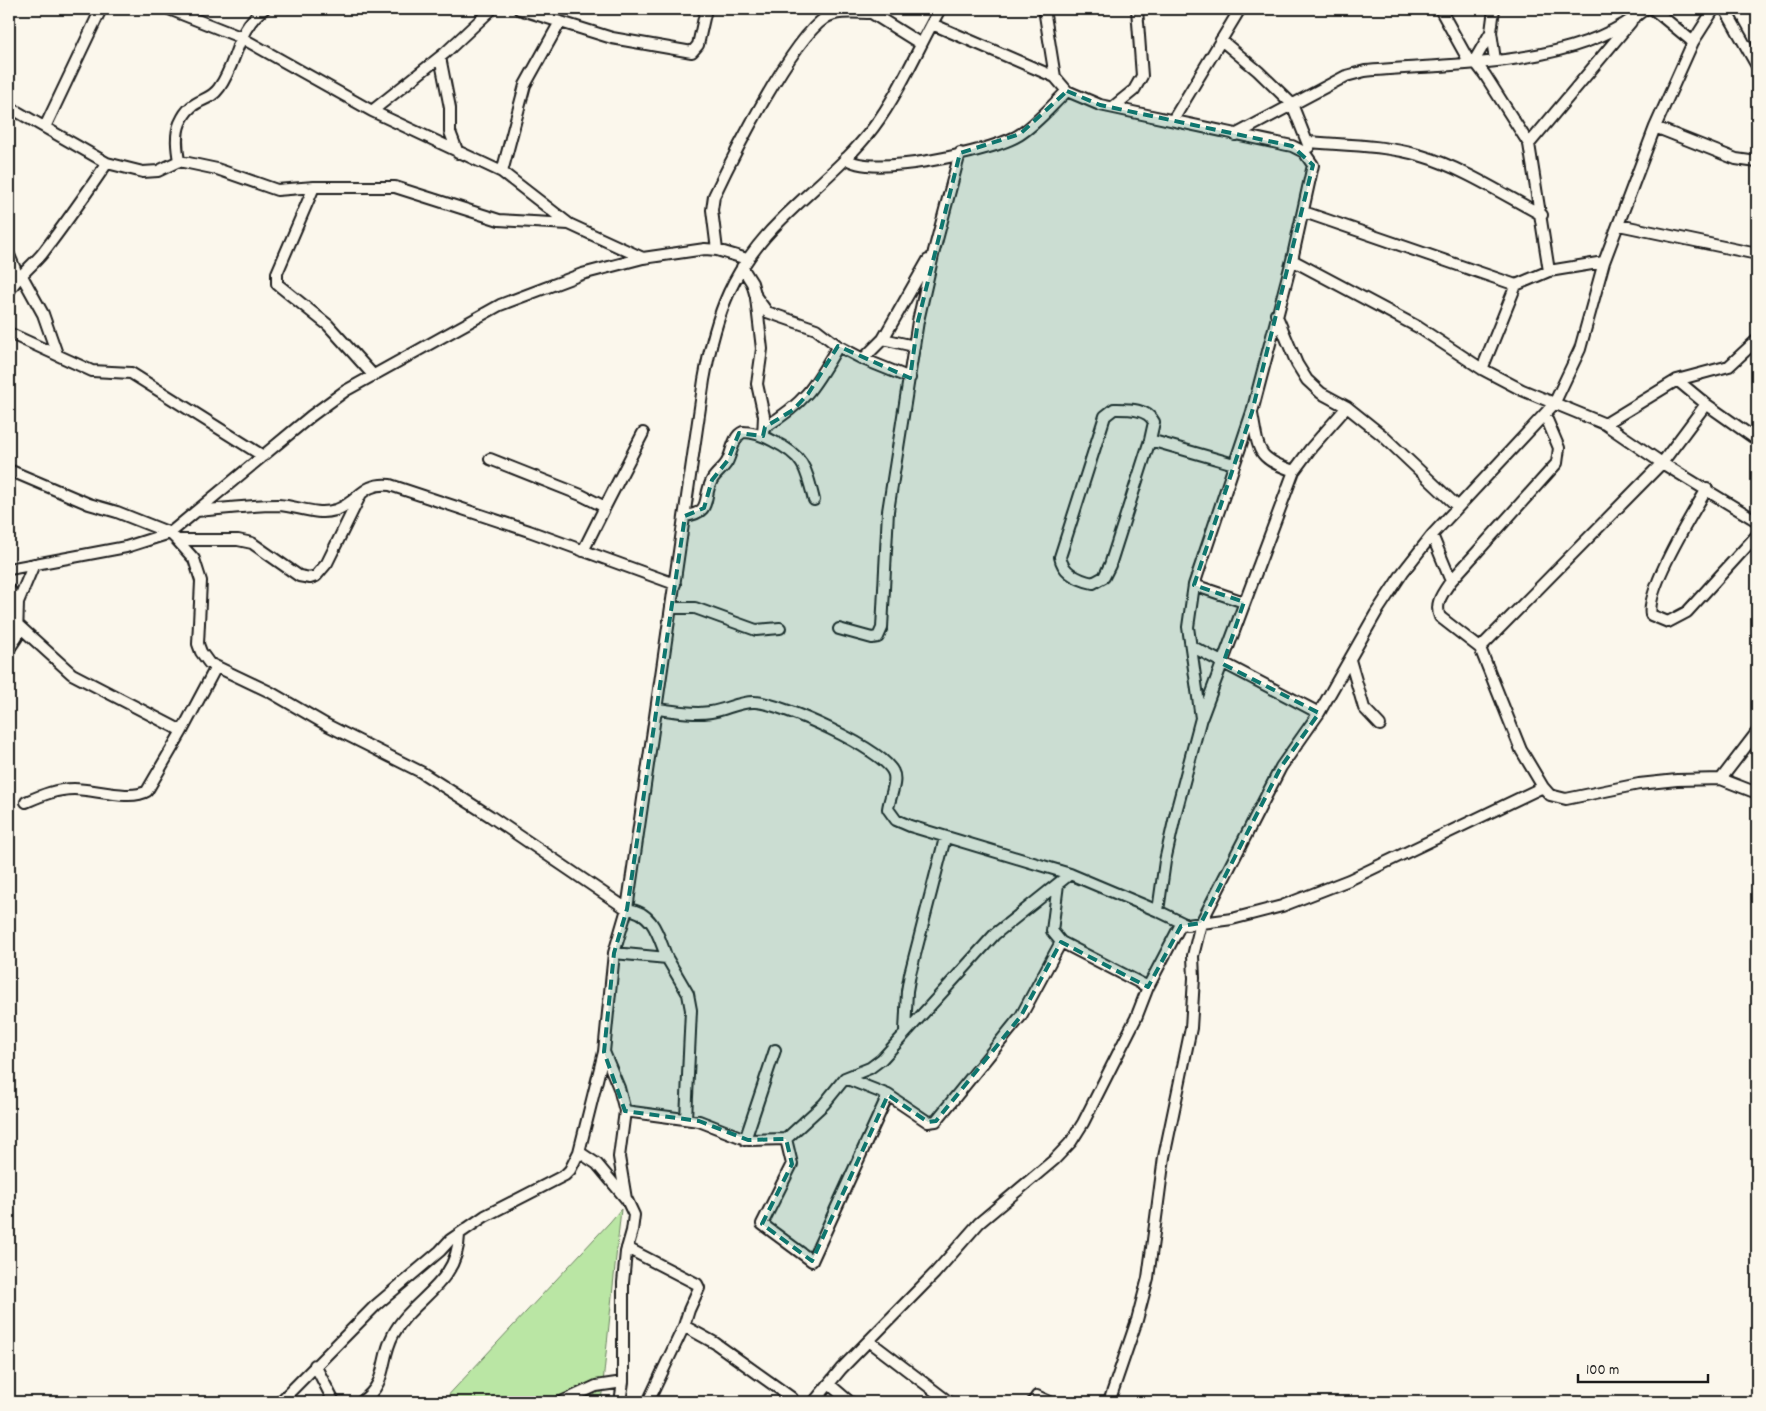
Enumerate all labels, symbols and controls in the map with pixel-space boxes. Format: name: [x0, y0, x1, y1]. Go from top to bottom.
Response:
scale bar: [1578, 1351, 1708, 1383]
text: 100 m: [1586, 1360, 1619, 1382]

